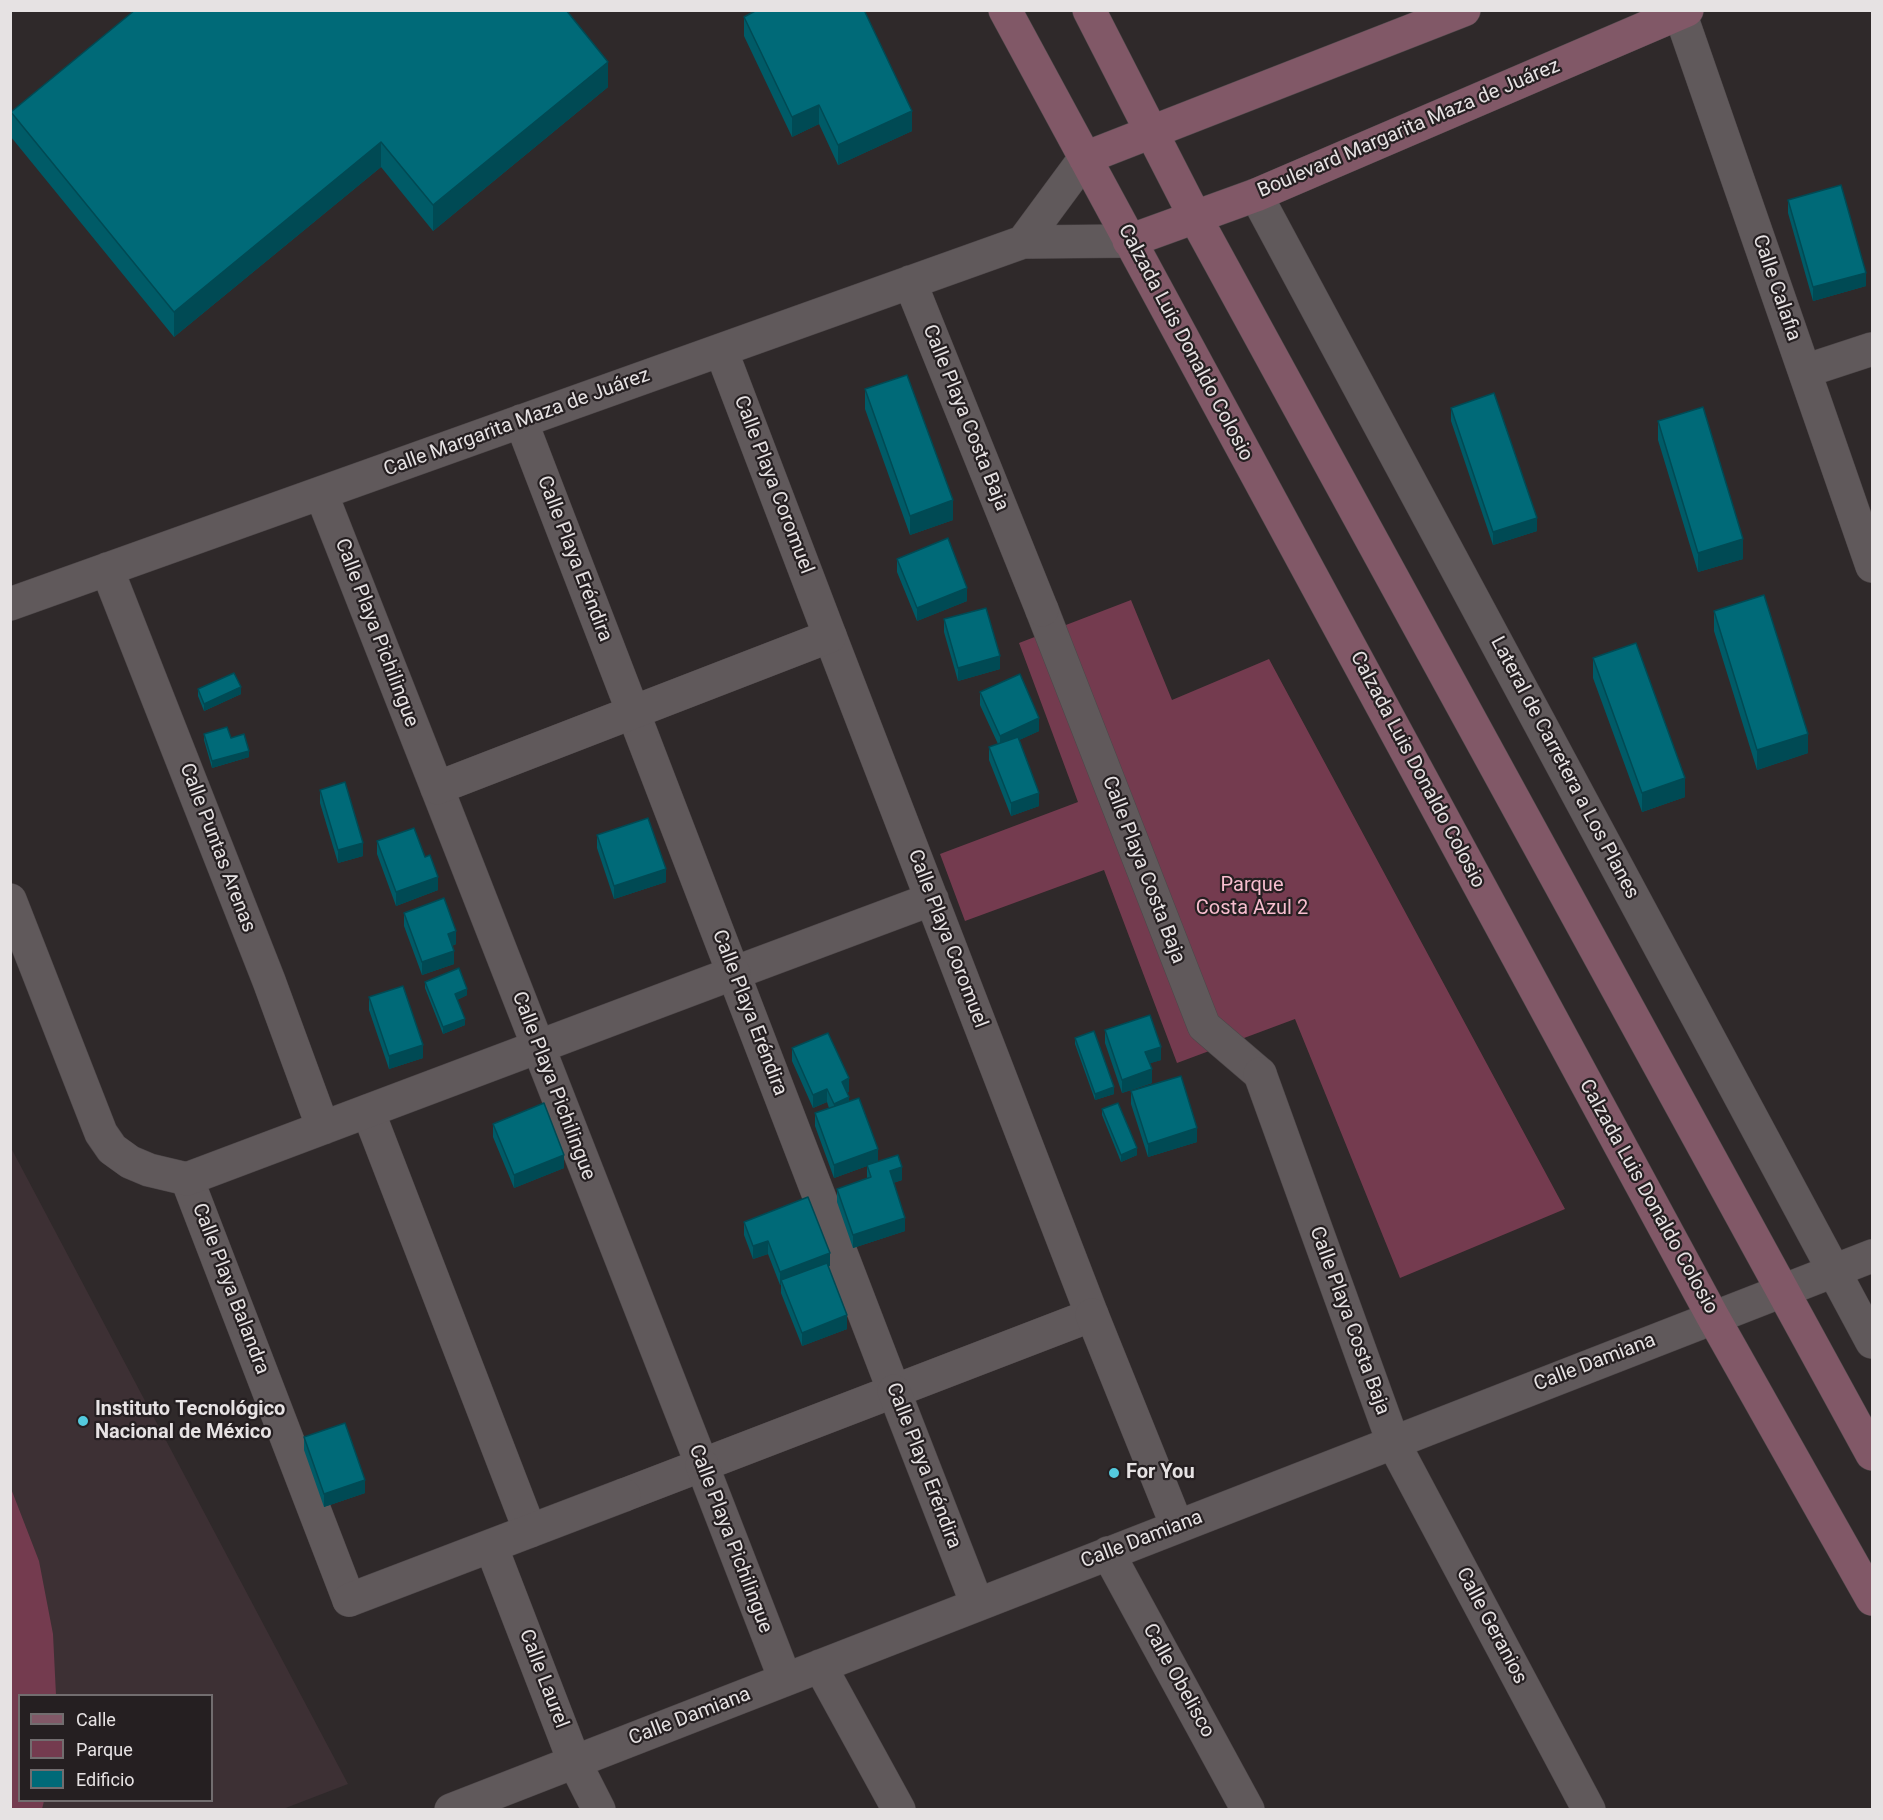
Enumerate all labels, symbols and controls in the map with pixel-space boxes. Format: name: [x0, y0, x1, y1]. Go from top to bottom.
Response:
street label: Boulevard Margarita Maza de Juárez: [1254, 54, 1564, 204]
street label: Calzada Luis Donaldo Colosio: [1112, 221, 1258, 465]
street label: Calle Calafia: [1747, 232, 1805, 344]
street label: Calle Playa Costa Baja: [917, 321, 1013, 515]
street label: Calle Margarita Maza de Juárez: [381, 364, 653, 482]
street label: Calle Playa Coromuel: [728, 392, 818, 578]
street label: Calle Playa Eréndira: [531, 473, 617, 645]
street label: Calle Playa Pichilingue: [329, 535, 423, 731]
street label: Lateral de Carretera a Los Planes: [1484, 633, 1644, 903]
street label: Calzada Luis Donaldo Colosio: [1344, 648, 1490, 892]
street label: Calle Puntas Arenas: [174, 760, 260, 936]
street label: Calle Playa Costa Baja: [1096, 773, 1190, 967]
street label: Calle Playa Coromuel: [902, 846, 992, 1032]
park label: Parque Costa Azul 2: [1196, 874, 1308, 921]
street label: Calle Playa Eréndira: [706, 927, 792, 1099]
street label: Calle Playa Pichilingue: [506, 988, 600, 1184]
street label: Calzada Luis Donaldo Colosio: [1573, 1076, 1723, 1318]
street label: Calle Playa Balandra: [186, 1200, 274, 1378]
street label: Calle Playa Costa Baja: [1304, 1224, 1394, 1418]
street label: Calle Damiana: [1531, 1329, 1659, 1397]
street label: Calle Playa Eréndira: [880, 1380, 966, 1552]
place label: Instituto Tecnológico Nacional de México: [95, 1398, 285, 1445]
marker: Instituto Tecnológico Nacional de México: [76, 1414, 90, 1428]
street label: Calle Playa Pichilingue: [683, 1441, 777, 1637]
place label: For You: [1126, 1461, 1195, 1485]
marker: For You: [1107, 1466, 1121, 1480]
street label: Calle Damiana: [1078, 1506, 1206, 1574]
street label: Calle Geranios: [1450, 1564, 1532, 1688]
street label: Calle Obelisco: [1137, 1620, 1219, 1742]
street label: Calle Laurel: [513, 1626, 573, 1732]
street label: Calle Damiana: [626, 1683, 754, 1751]
legend: [18, 1694, 213, 1802]
text: Calle: [76, 1709, 116, 1730]
text: Parque: [76, 1739, 133, 1760]
text: Edificio: [76, 1769, 135, 1790]

